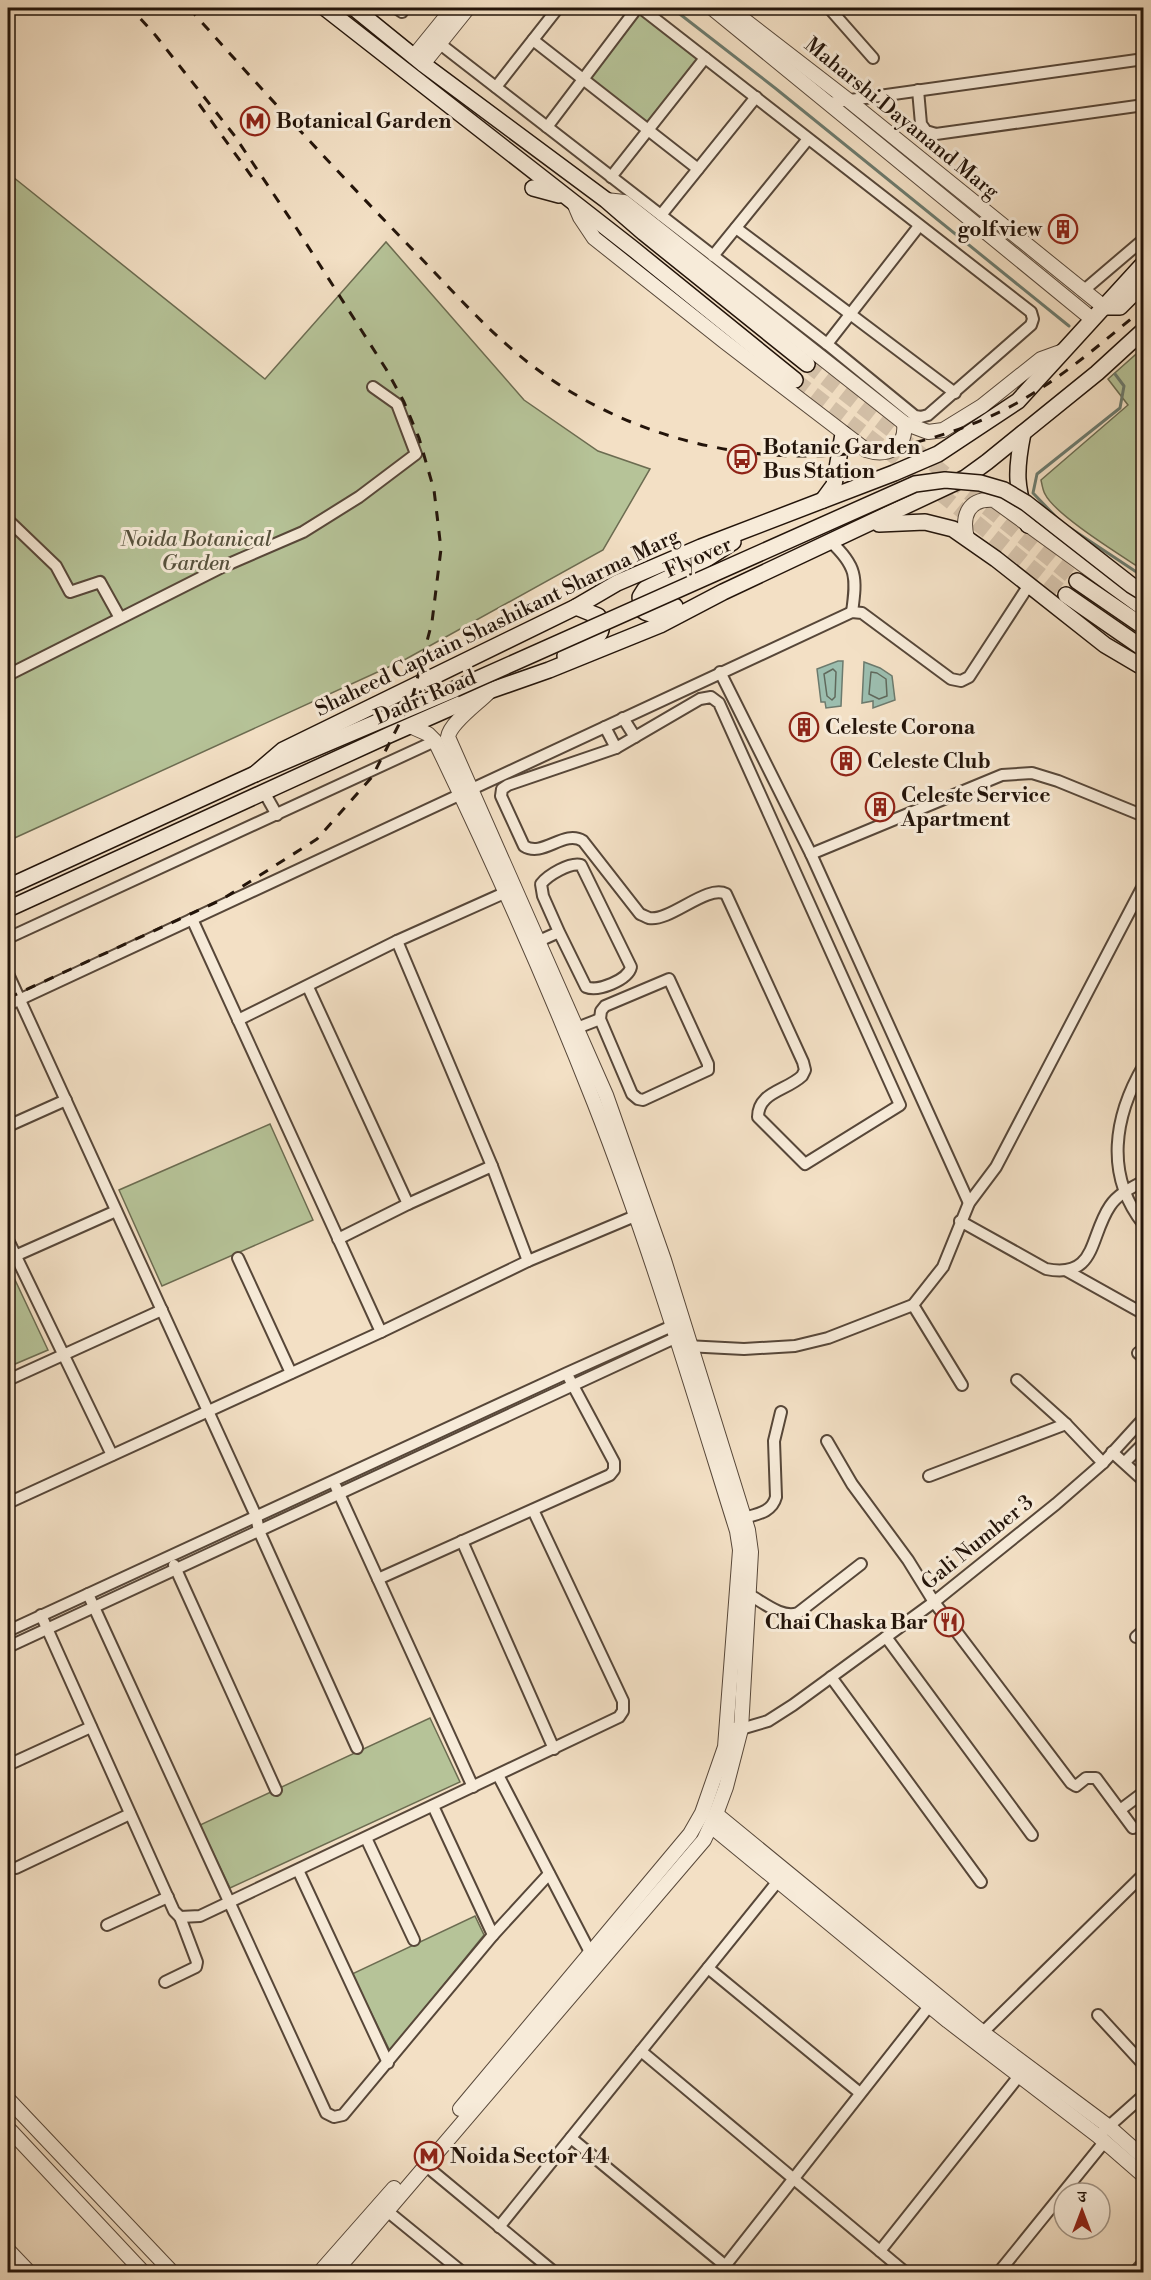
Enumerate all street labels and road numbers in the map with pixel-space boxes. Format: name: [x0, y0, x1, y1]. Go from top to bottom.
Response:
street label: Maharshi Dayanand Marg: [799, 32, 1004, 205]
street label: Shaheed Captain Shashikant Sharma Marg: [311, 523, 684, 723]
street label: Flyover: [661, 532, 736, 584]
street label: Dadri Road: [370, 665, 480, 731]
street label: Gali Number 3: [916, 1490, 1039, 1596]

